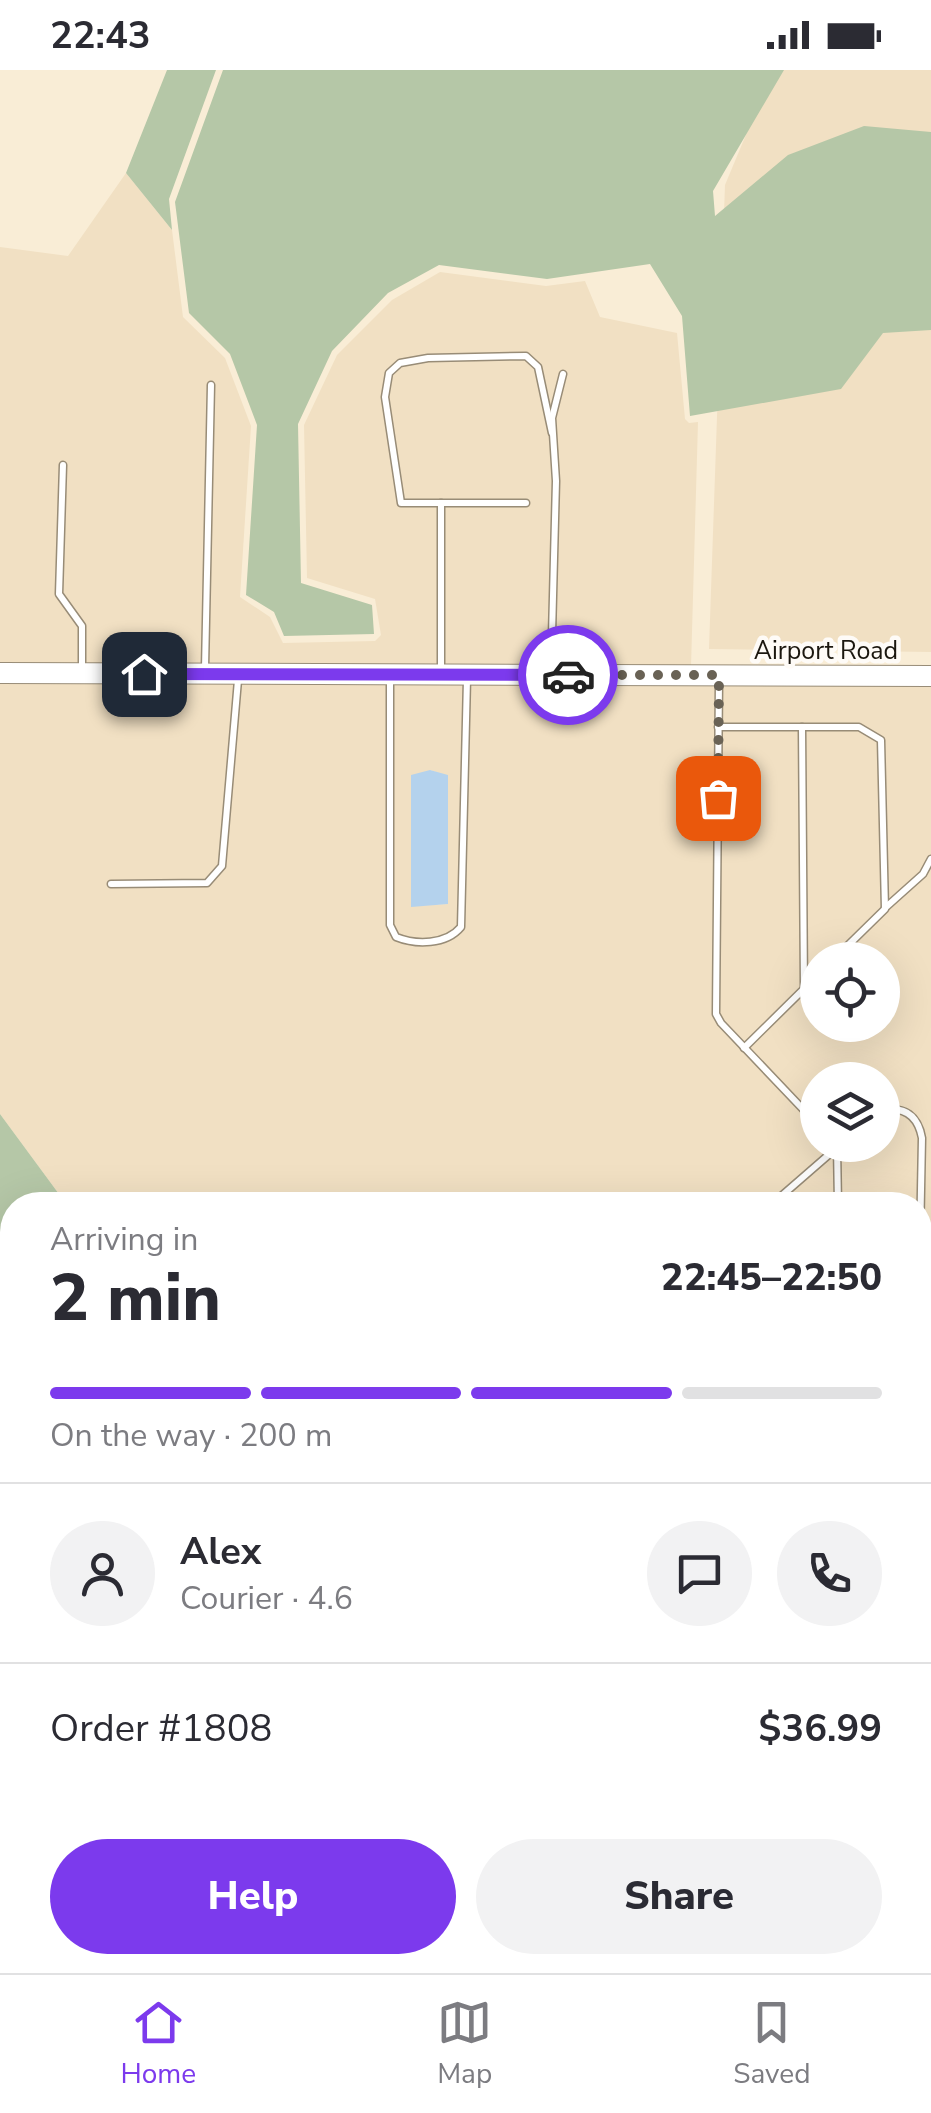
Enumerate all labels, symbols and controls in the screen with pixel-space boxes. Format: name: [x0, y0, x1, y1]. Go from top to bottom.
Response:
text: 22:43: [50, 10, 151, 61]
courier: [518, 625, 618, 725]
pin: [102, 632, 187, 717]
street label: Airport Road: [754, 634, 898, 668]
icon: home: [117, 647, 172, 702]
icon: car: [541, 648, 596, 703]
pin: [676, 756, 761, 841]
icon: bag: [691, 771, 746, 826]
map controls: [800, 942, 900, 1162]
button: locate: [800, 942, 900, 1042]
button: layers: [800, 1062, 900, 1162]
text: Arriving in: [50, 1218, 198, 1261]
text: 22:45–22:50: [661, 1252, 882, 1303]
text: 2 min: [50, 1254, 221, 1343]
text: On the way · 200 m: [50, 1414, 332, 1457]
button: person: [50, 1521, 155, 1626]
button: chat: [647, 1521, 752, 1626]
button: phone: [777, 1521, 882, 1626]
text: Alex: [180, 1526, 261, 1577]
text: Courier · 4.6: [180, 1577, 353, 1620]
text: Order #1808: [50, 1703, 272, 1754]
text: $36.99: [759, 1703, 882, 1754]
button: Help: [50, 1839, 456, 1954]
button: Share: [476, 1839, 882, 1954]
tab: Home: [120, 1995, 196, 2093]
tab: Map: [437, 1995, 492, 2093]
tab: Saved: [733, 1995, 811, 2093]

